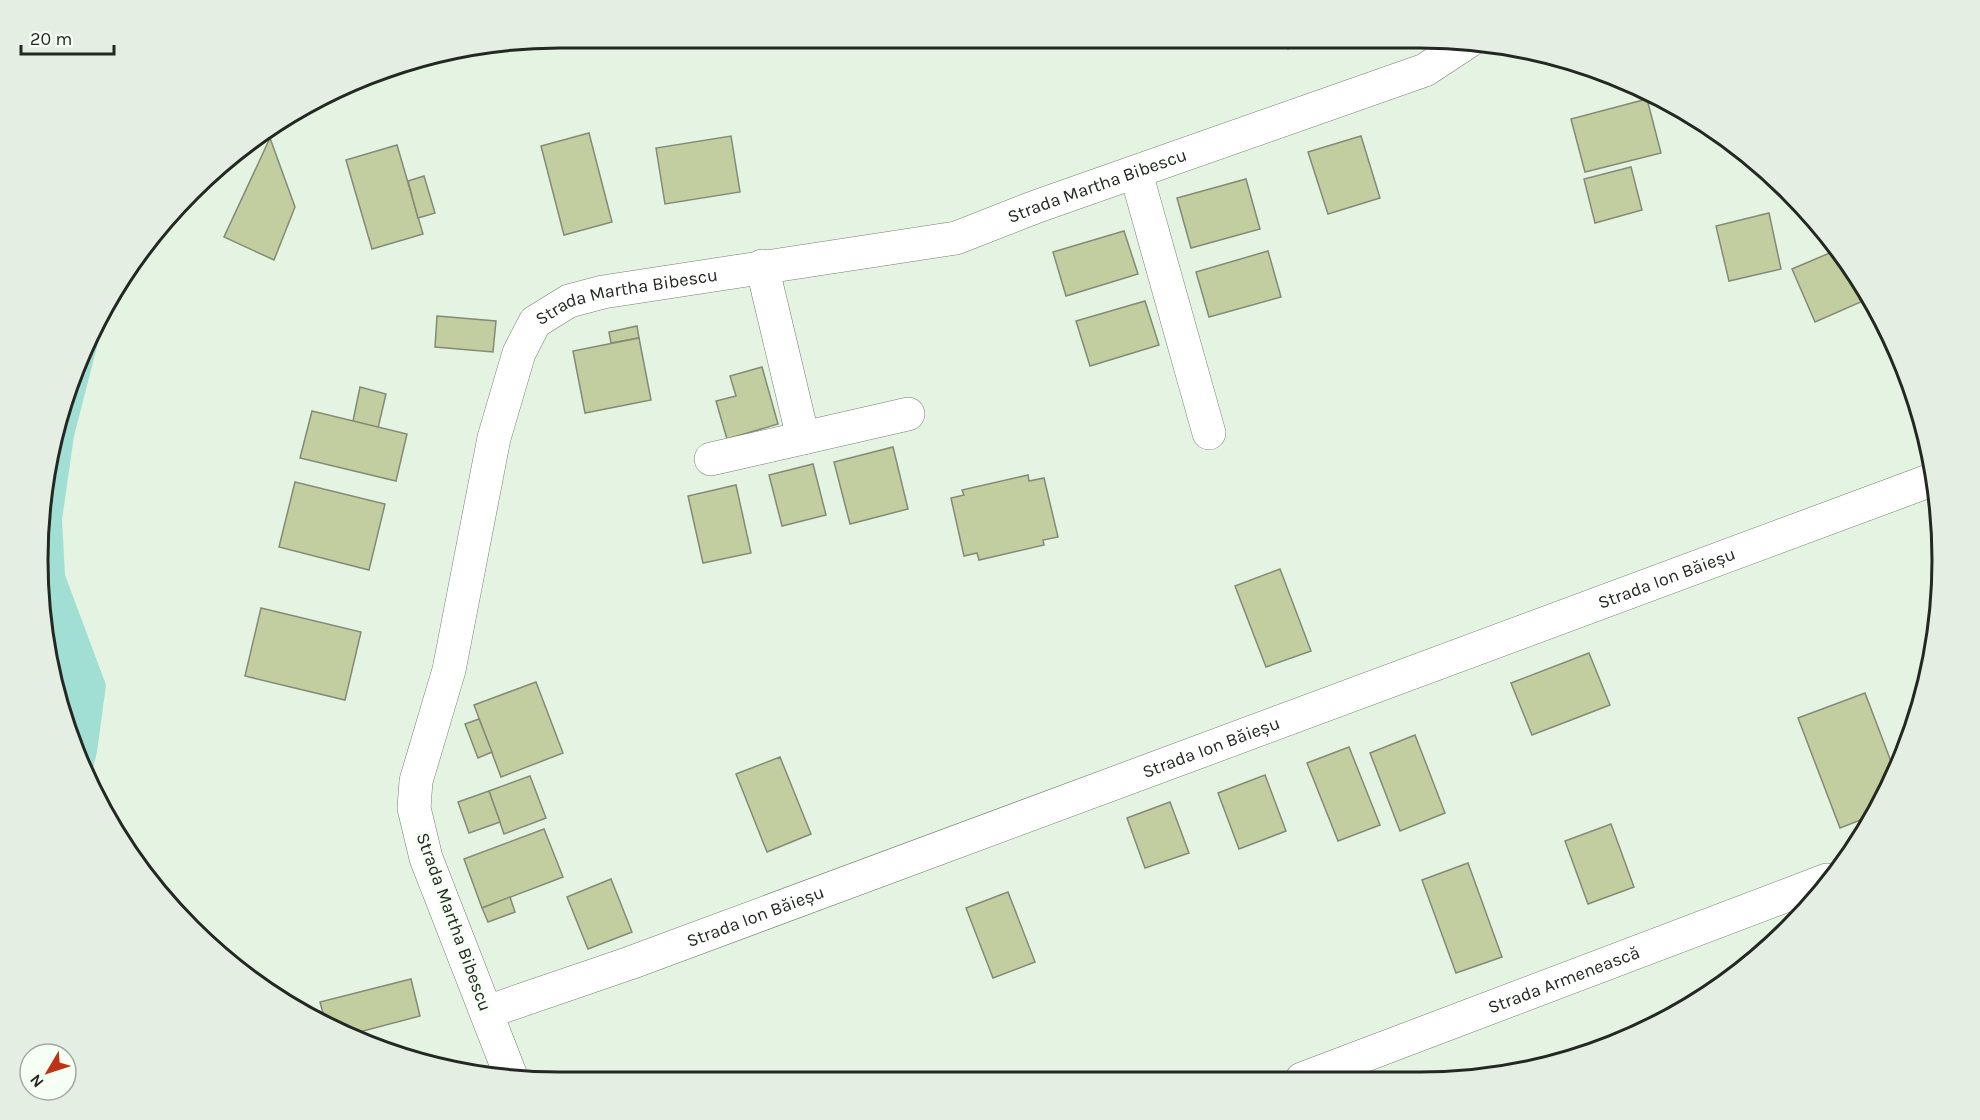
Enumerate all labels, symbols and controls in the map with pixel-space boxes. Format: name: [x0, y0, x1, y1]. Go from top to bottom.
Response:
scale bar: [21, 18, 114, 56]
text: 20 m: [30, 28, 72, 50]
street label: Strada Martha Bibescu: [1004, 144, 1190, 228]
street label: Strada Martha Bibescu: [531, 264, 719, 330]
street label: Strada Ion Băieșu: [1595, 543, 1739, 614]
street label: Strada Ion Băieșu: [1139, 712, 1283, 783]
street label: Strada Martha Bibescu: [411, 830, 497, 1014]
street label: Strada Ion Băieșu: [684, 881, 827, 952]
street label: Strada Armenească: [1485, 941, 1643, 1019]
north arrow: [18, 1042, 78, 1102]
text: N: [26, 1071, 48, 1092]

